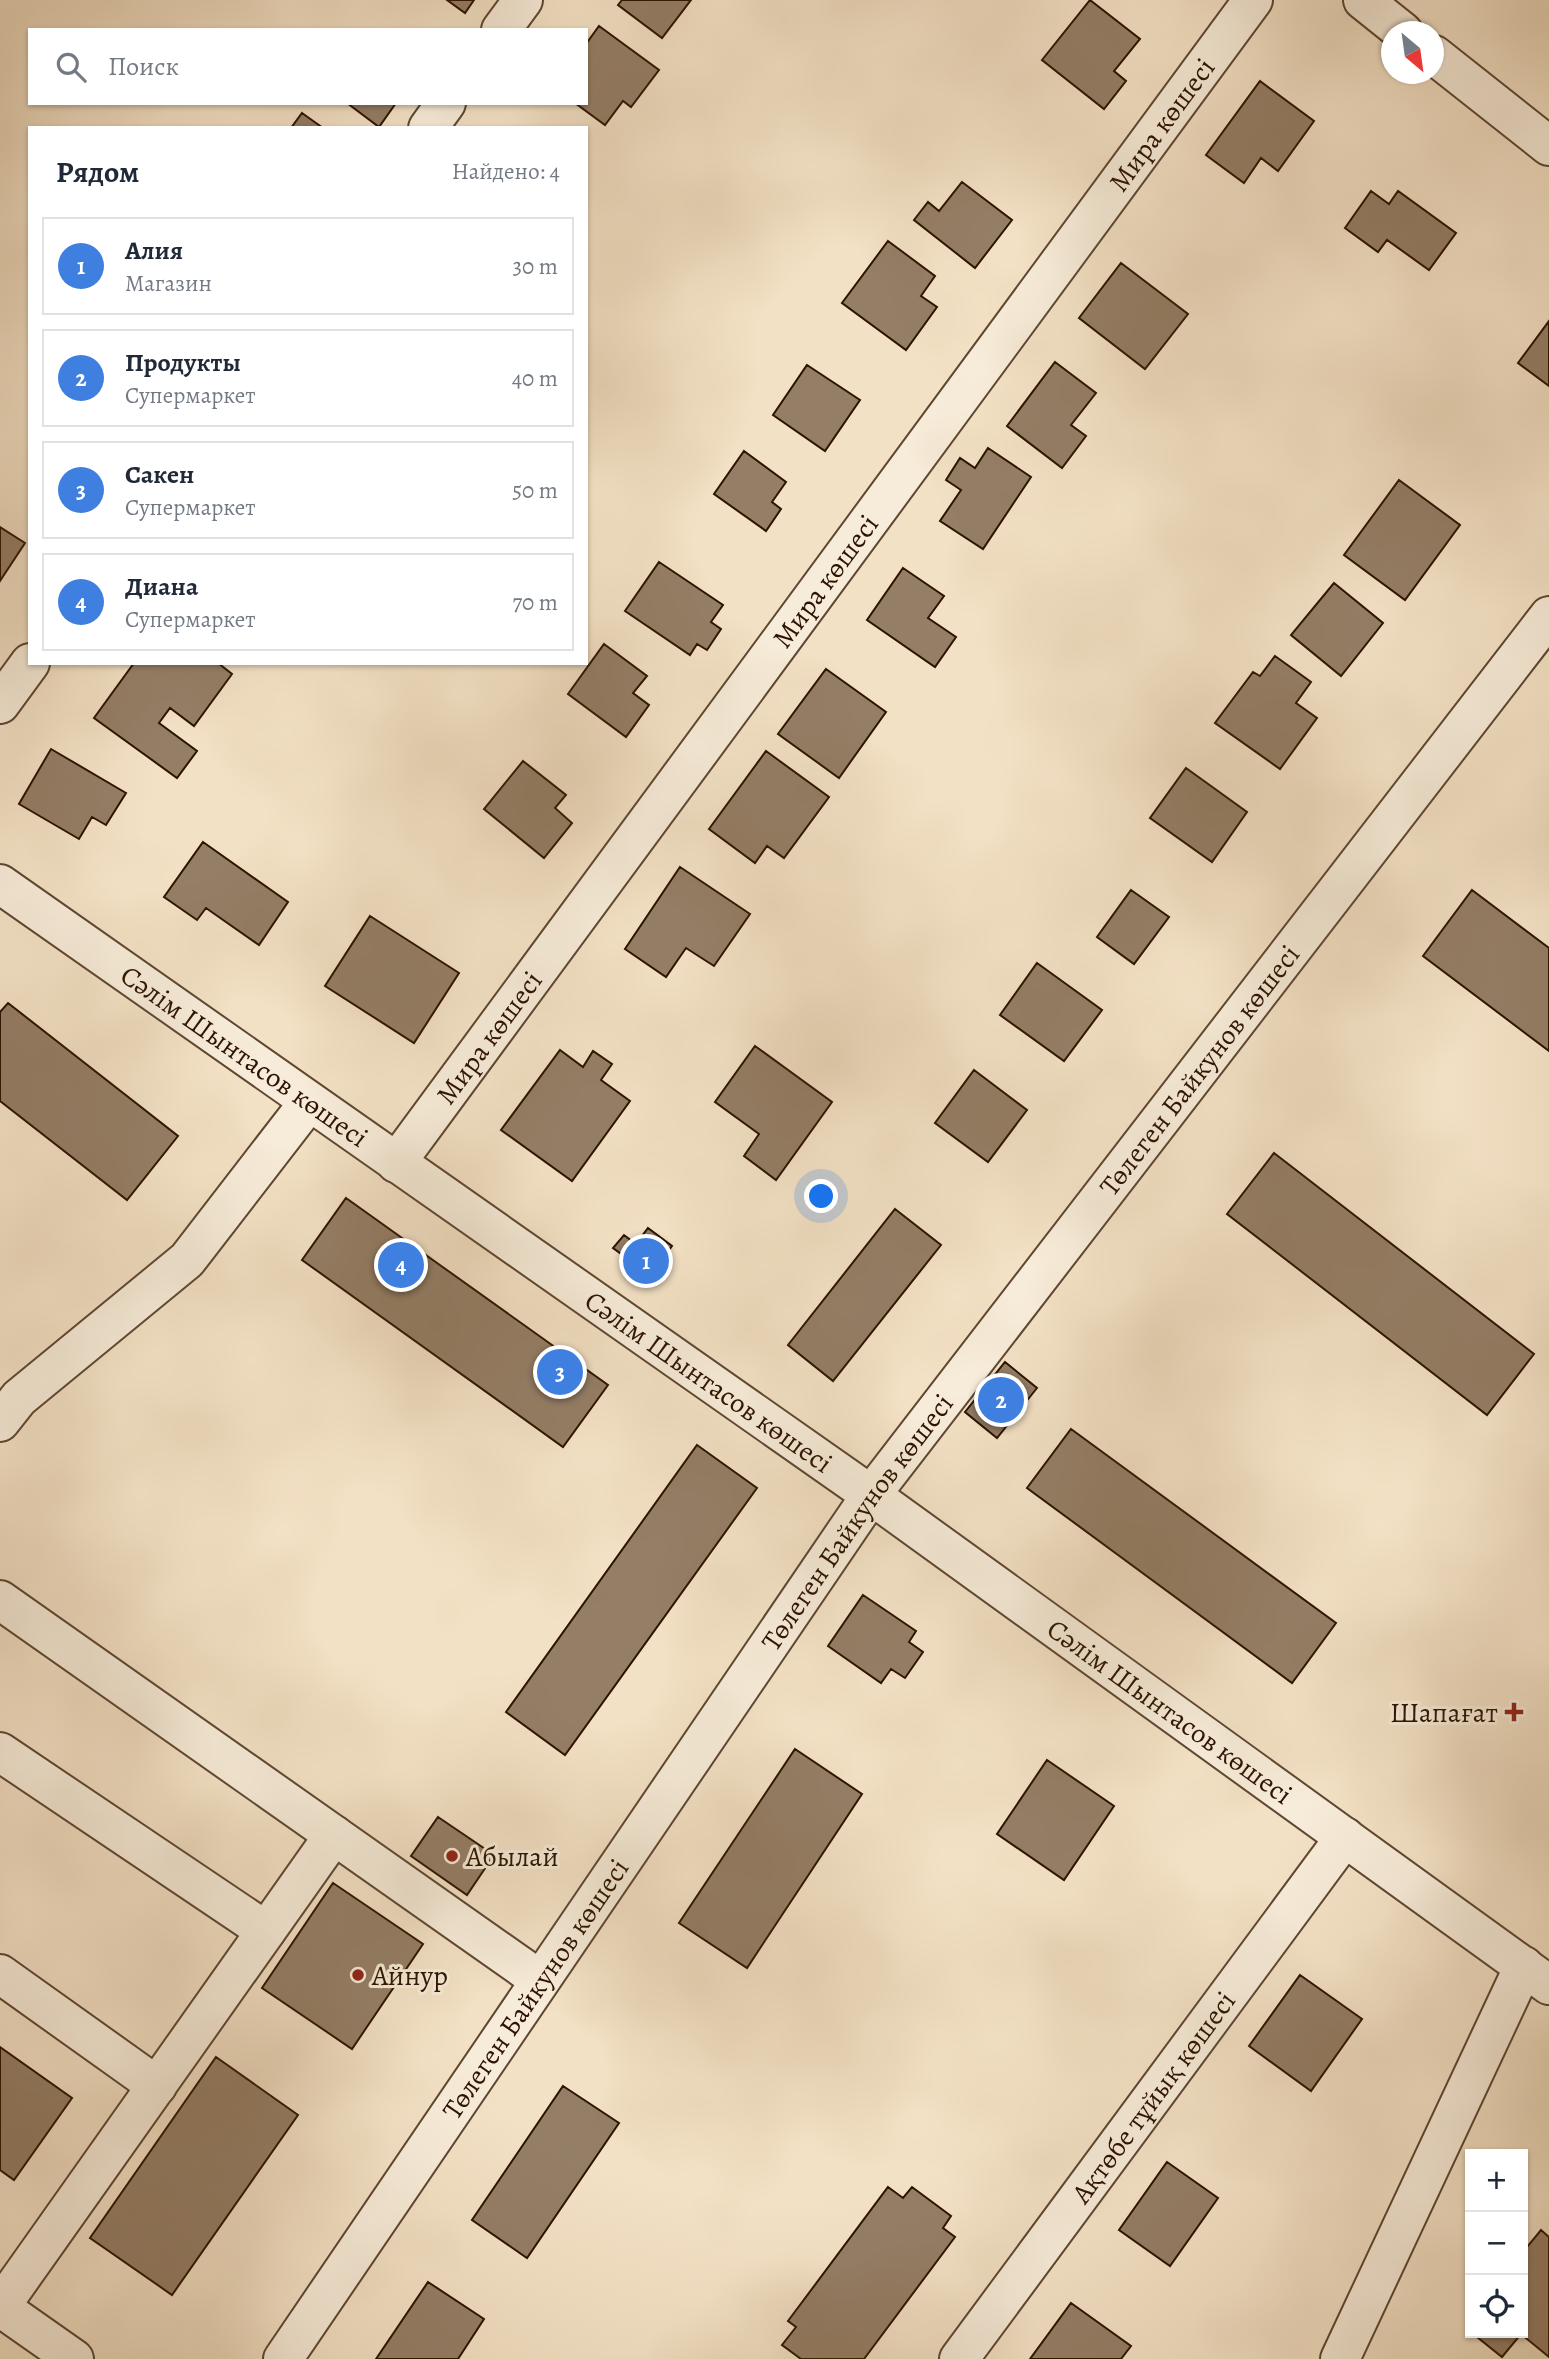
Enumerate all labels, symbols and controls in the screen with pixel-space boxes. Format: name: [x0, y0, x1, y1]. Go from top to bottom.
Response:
north arrow: [1381, 21, 1444, 84]
search box: [28, 28, 588, 105]
icon: search: [52, 48, 90, 86]
text: Поиск: [108, 49, 179, 84]
street label: Мира көшесі: [1100, 51, 1224, 200]
text: Рядом: [56, 152, 139, 192]
text: Найдено: 4: [452, 156, 560, 187]
text: Алия: [125, 233, 183, 268]
text: 1: [77, 251, 85, 282]
text: 30 m: [512, 251, 558, 282]
text: Магазин: [125, 268, 212, 299]
text: Продукты: [125, 345, 241, 380]
text: 2: [75, 363, 87, 394]
text: 40 m: [512, 363, 558, 394]
text: Супермаркет: [125, 380, 256, 411]
text: Сакен: [125, 457, 194, 492]
text: 3: [76, 475, 86, 506]
text: 50 m: [512, 475, 558, 506]
text: Супермаркет: [125, 492, 256, 523]
street label: Мира көшесі: [764, 507, 888, 656]
text: Диана: [125, 569, 198, 604]
text: 4: [76, 587, 86, 618]
text: 70 m: [512, 587, 558, 618]
text: Супермаркет: [125, 604, 256, 635]
street label: Төлеген Байкунов көшесі: [1091, 937, 1309, 1204]
street label: Сәлім Шынтасов көшесі: [113, 956, 376, 1157]
street label: Мира көшесі: [427, 964, 551, 1112]
your location: [804, 1179, 838, 1213]
pin: 1: [623, 1235, 669, 1287]
pin: 4: [378, 1239, 424, 1291]
street label: Сәлім Шынтасов көшесі: [577, 1282, 840, 1482]
pin: 3: [537, 1346, 583, 1398]
pin: 2: [978, 1374, 1024, 1426]
street label: Төлеген Байкунов көшесі: [753, 1386, 962, 1658]
street label: Сәлім Шынтасов көшесі: [1039, 1610, 1300, 1814]
place label: Шапағат: [1390, 1694, 1498, 1732]
marker: Шапағат: [1504, 1702, 1524, 1722]
place label: Абылай: [465, 1838, 559, 1876]
marker: Абылай: [444, 1848, 460, 1864]
street label: Төлеген Байкунов көшесі: [434, 1851, 638, 2127]
place label: Айнур: [371, 1957, 448, 1995]
marker: Айнур: [350, 1967, 366, 1983]
street label: Ақтөбе тұйық көшесі: [1062, 1984, 1245, 2212]
map controls: [1465, 2149, 1528, 2338]
button: +: [1465, 2149, 1528, 2212]
button: −: [1465, 2212, 1528, 2275]
button: locate: [1465, 2275, 1528, 2338]

